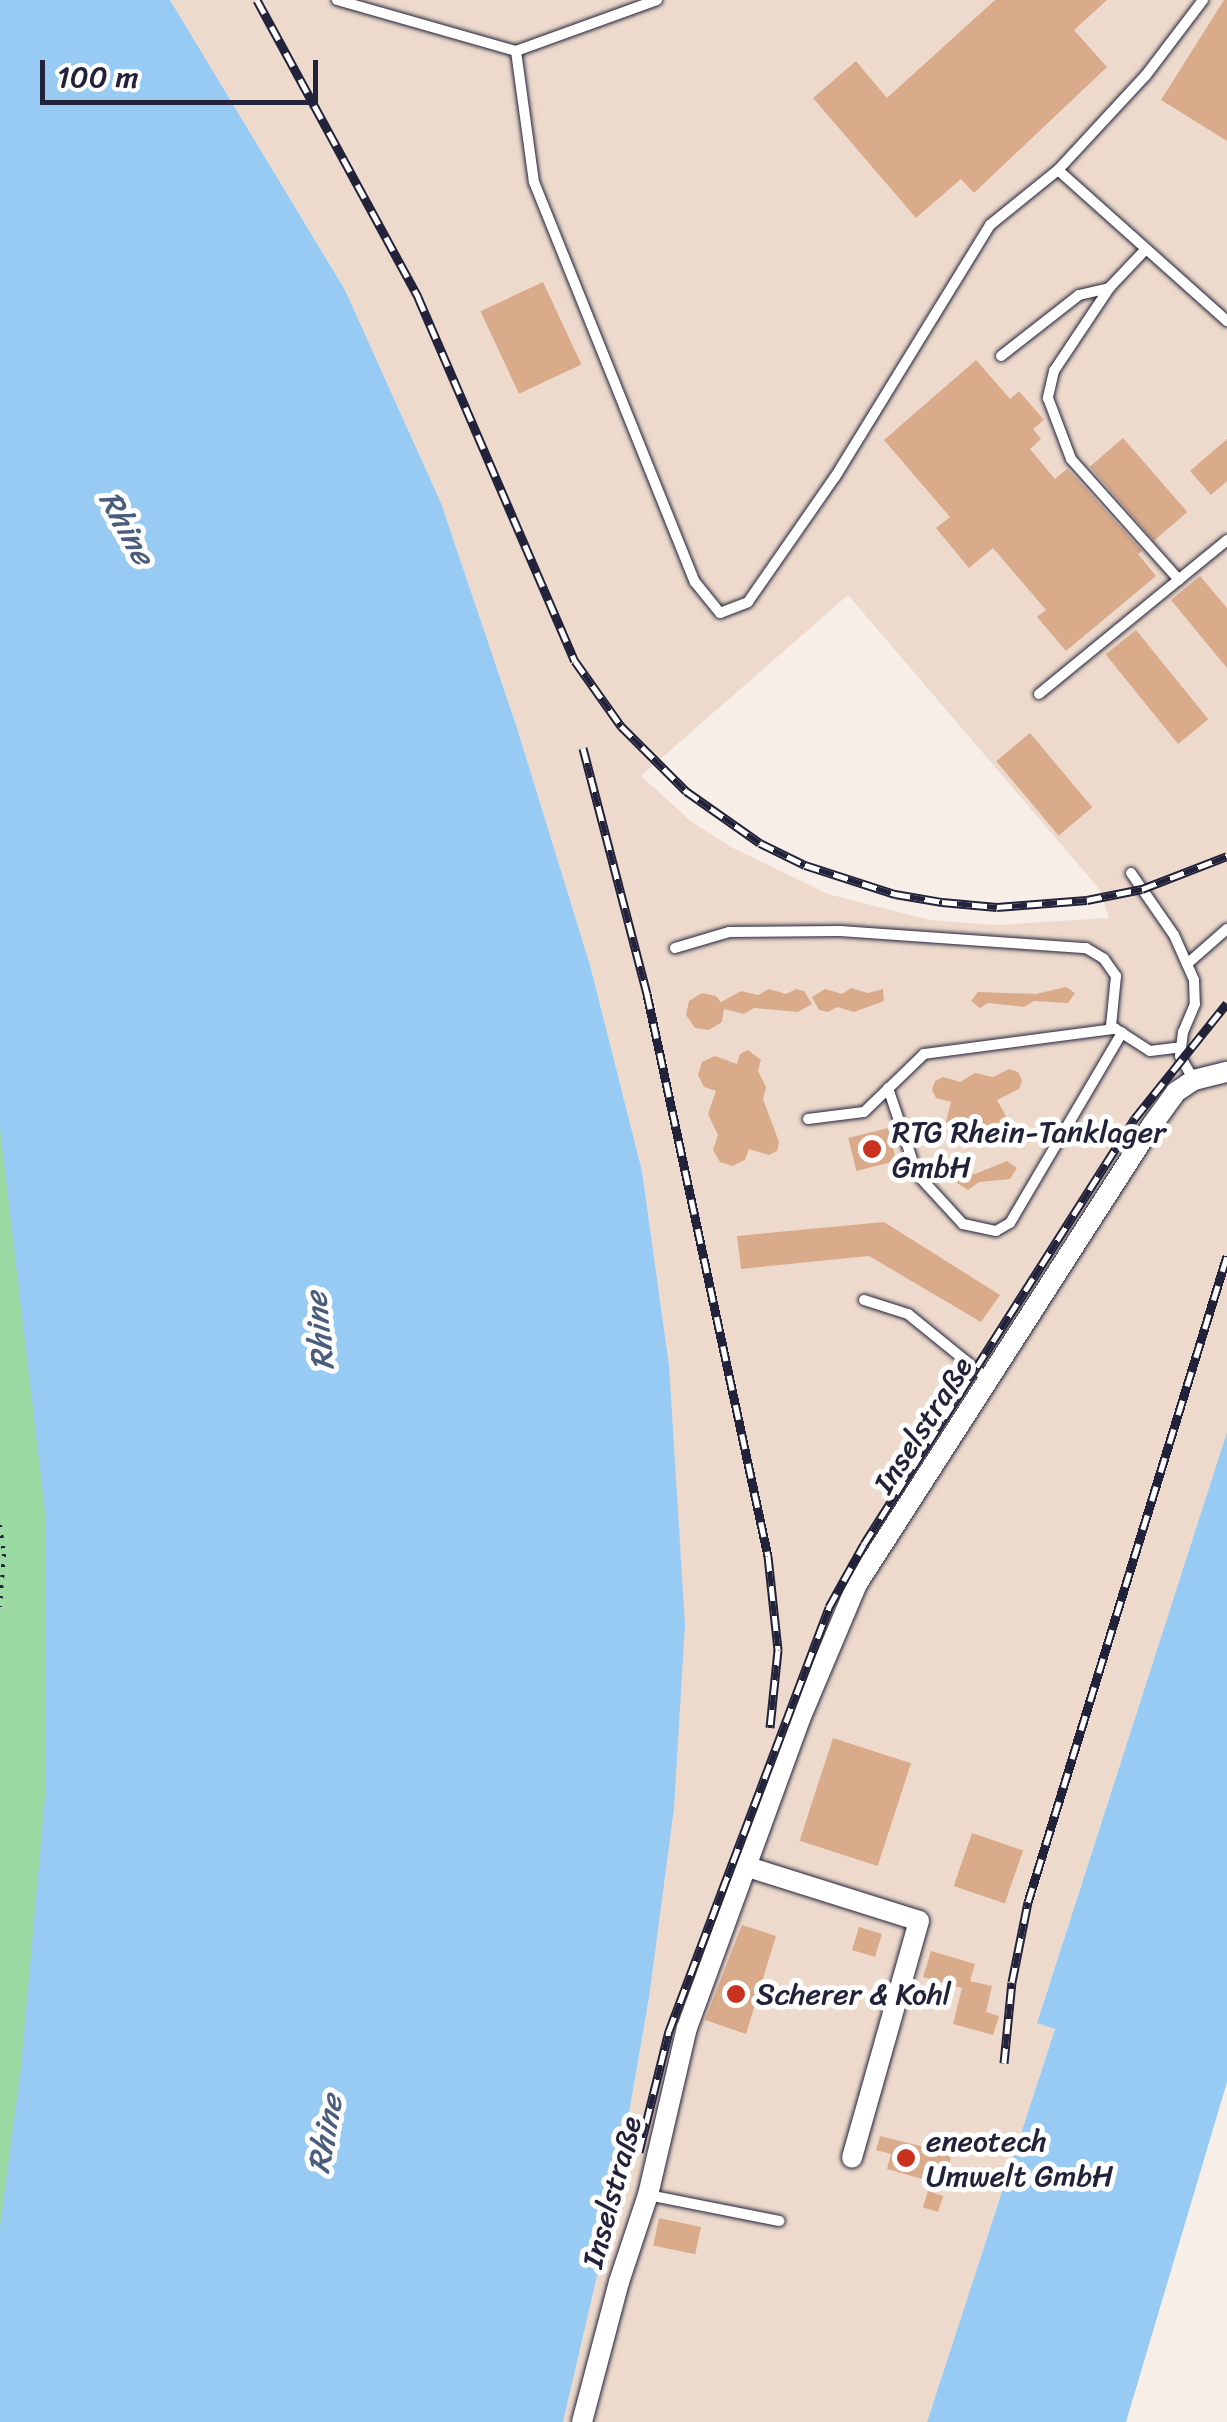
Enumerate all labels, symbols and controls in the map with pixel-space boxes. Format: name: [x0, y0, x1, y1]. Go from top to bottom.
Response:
scale bar: [45, 40, 322, 102]
text: 100 m: [57, 50, 139, 104]
water label: Rhine: [90, 484, 162, 572]
place label: RTG Rhein-Tanklager GmbH: [892, 1114, 1166, 1184]
marker: RTG Rhein-Tanklager GmbH: [861, 1138, 883, 1160]
water label: Rhine: [297, 1290, 343, 1372]
street label: Inselstraße: [866, 1350, 980, 1500]
place label: Scherer & Kohl: [756, 1976, 953, 2012]
marker: Scherer & Kohl: [725, 1983, 747, 2005]
water label: Rhine: [300, 2092, 352, 2176]
street label: Inselstraße: [575, 2112, 649, 2272]
place label: eneotech Umwelt GmbH: [926, 2123, 1113, 2194]
marker: eneotech Umwelt GmbH: [895, 2147, 917, 2169]

